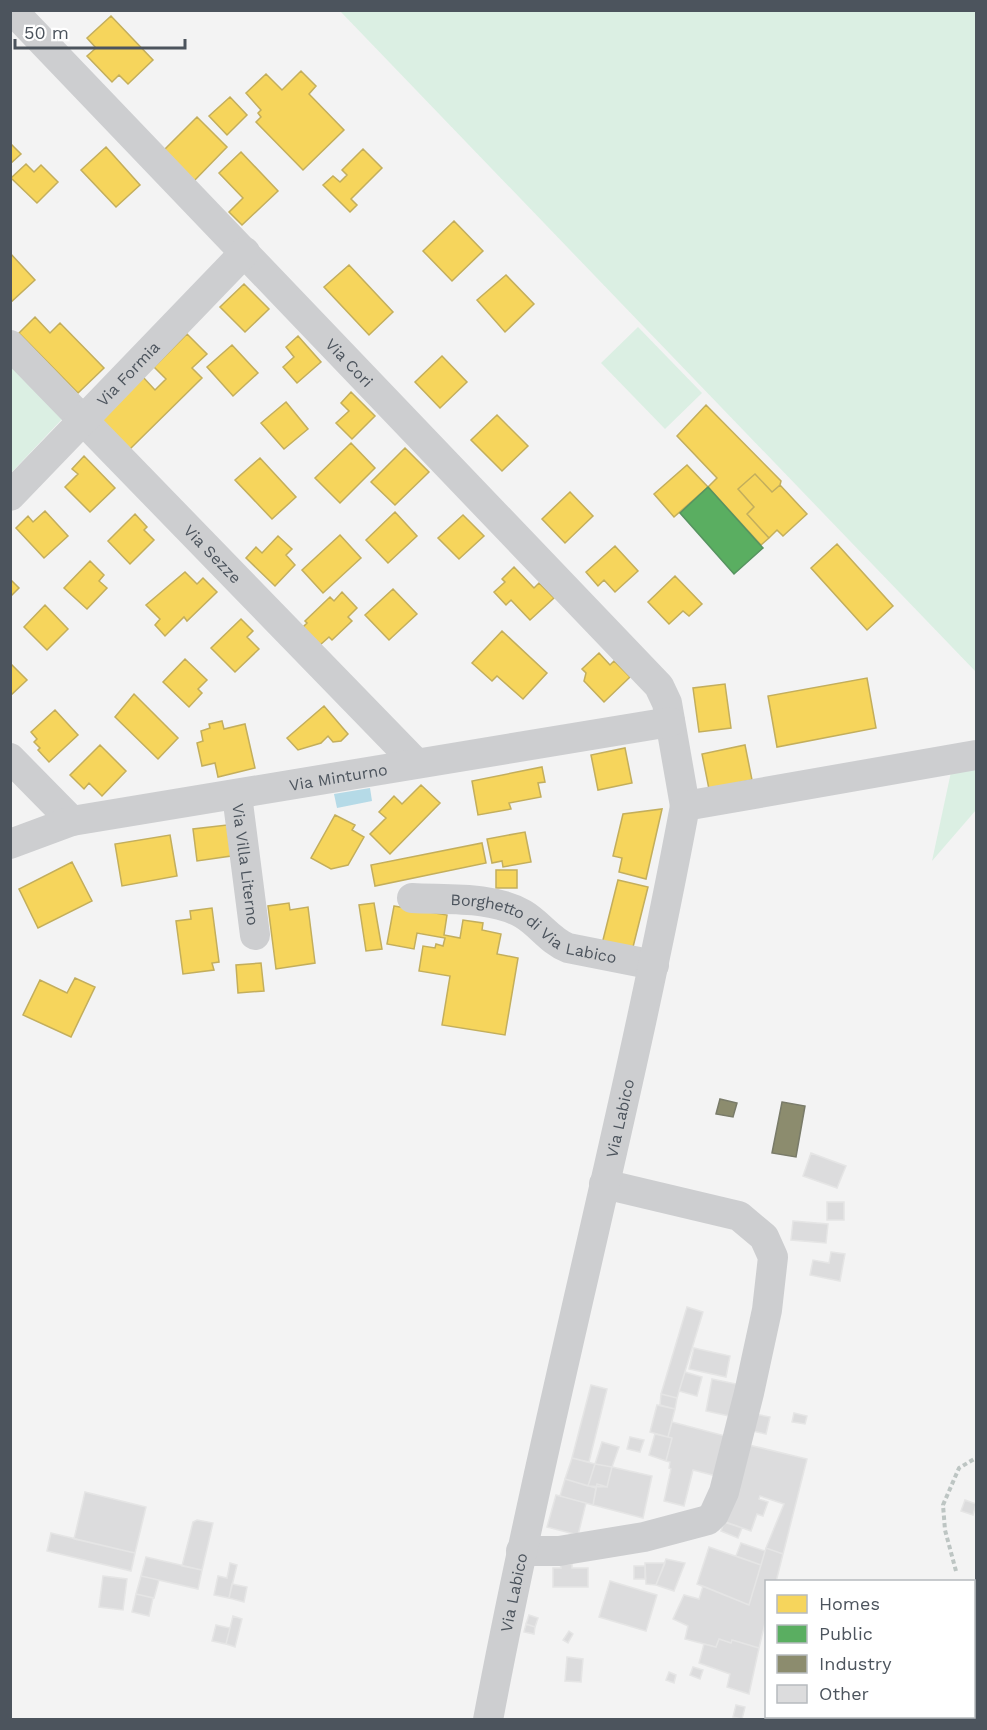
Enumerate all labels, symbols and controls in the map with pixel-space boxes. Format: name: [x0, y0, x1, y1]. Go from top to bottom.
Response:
scale bar: [15, 12, 184, 50]
text: 50 m: [24, 22, 69, 43]
street label: Via Cori: [321, 335, 377, 391]
street label: Via Formia: [93, 338, 164, 410]
street label: Via Sezze: [180, 521, 245, 587]
street label: Via Minturno: [288, 760, 389, 795]
street label: Via Villa Literno: [228, 802, 263, 927]
street label: Borghetto di Via Labico: [450, 890, 618, 967]
street label: Via Labico: [602, 1077, 638, 1160]
street label: Via Labico: [496, 1551, 531, 1634]
legend: [765, 1580, 975, 1718]
text: Homes: [819, 1593, 880, 1614]
text: Public: [819, 1623, 873, 1644]
text: Industry: [819, 1653, 892, 1674]
text: Other: [819, 1683, 869, 1704]

